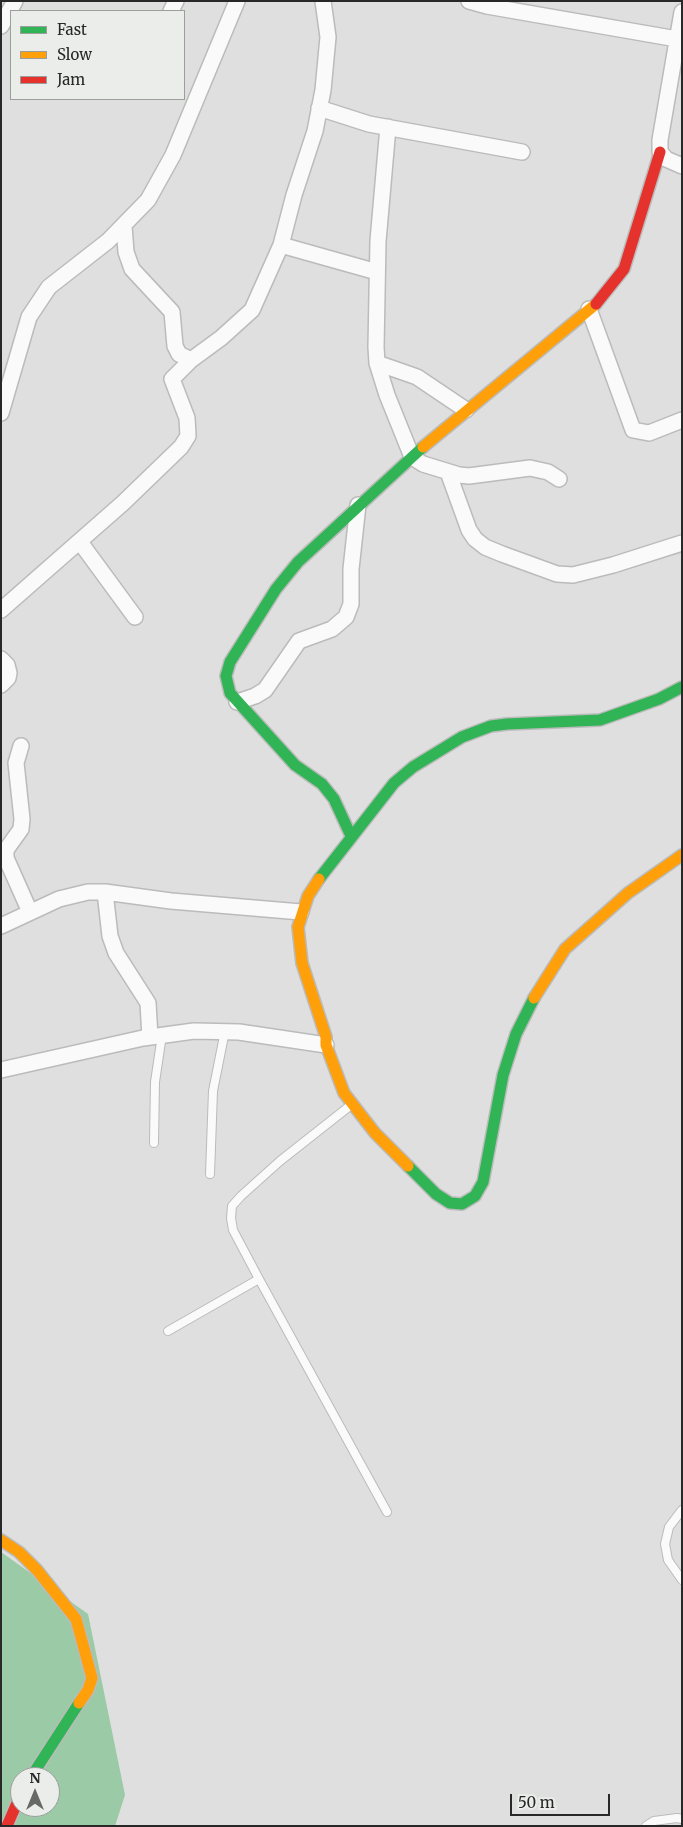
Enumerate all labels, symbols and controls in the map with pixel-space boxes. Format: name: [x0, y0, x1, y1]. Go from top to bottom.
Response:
legend: [10, 10, 185, 100]
text: Fast: [57, 20, 87, 39]
text: Slow: [57, 45, 92, 64]
text: Jam: [57, 70, 85, 89]
north arrow: [10, 1767, 60, 1817]
text: N: [29, 1769, 41, 1787]
scale bar: [513, 1784, 613, 1816]
text: 50 m: [518, 1793, 555, 1812]

